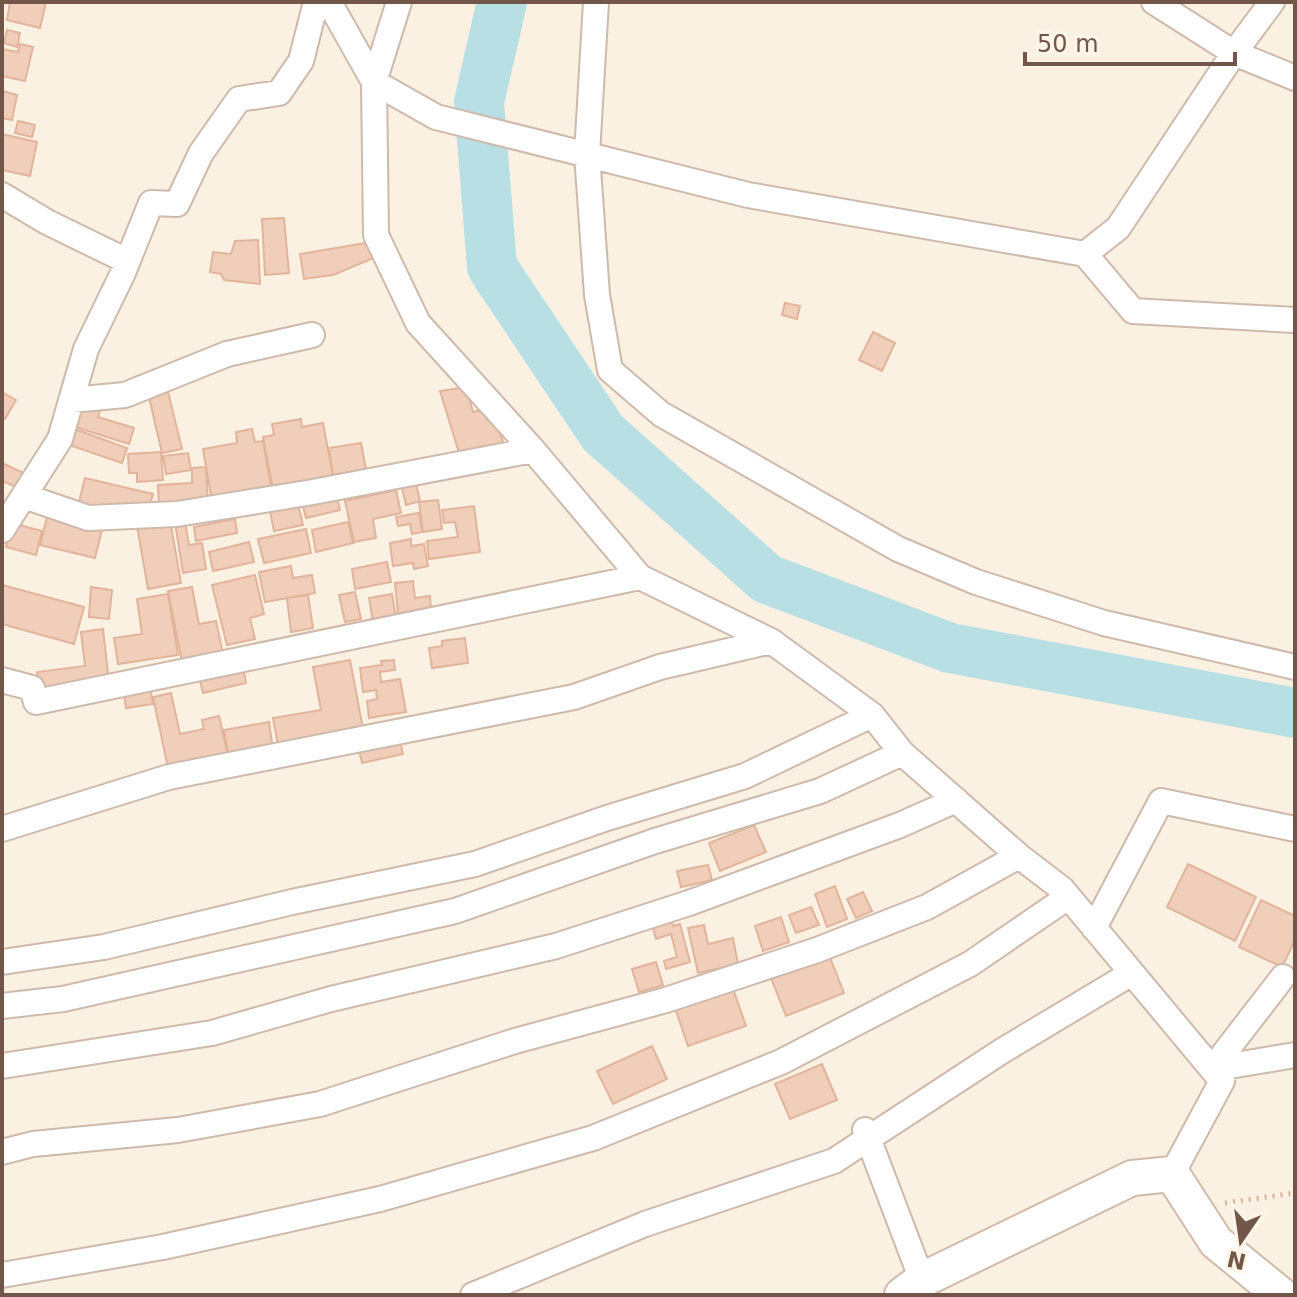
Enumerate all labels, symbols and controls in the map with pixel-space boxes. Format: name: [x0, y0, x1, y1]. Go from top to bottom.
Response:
scale bar: [1025, 16, 1235, 66]
text: 50 m: [1037, 30, 1099, 58]
north arrow: [1201, 1201, 1281, 1281]
text: N: [1225, 1246, 1248, 1274]

